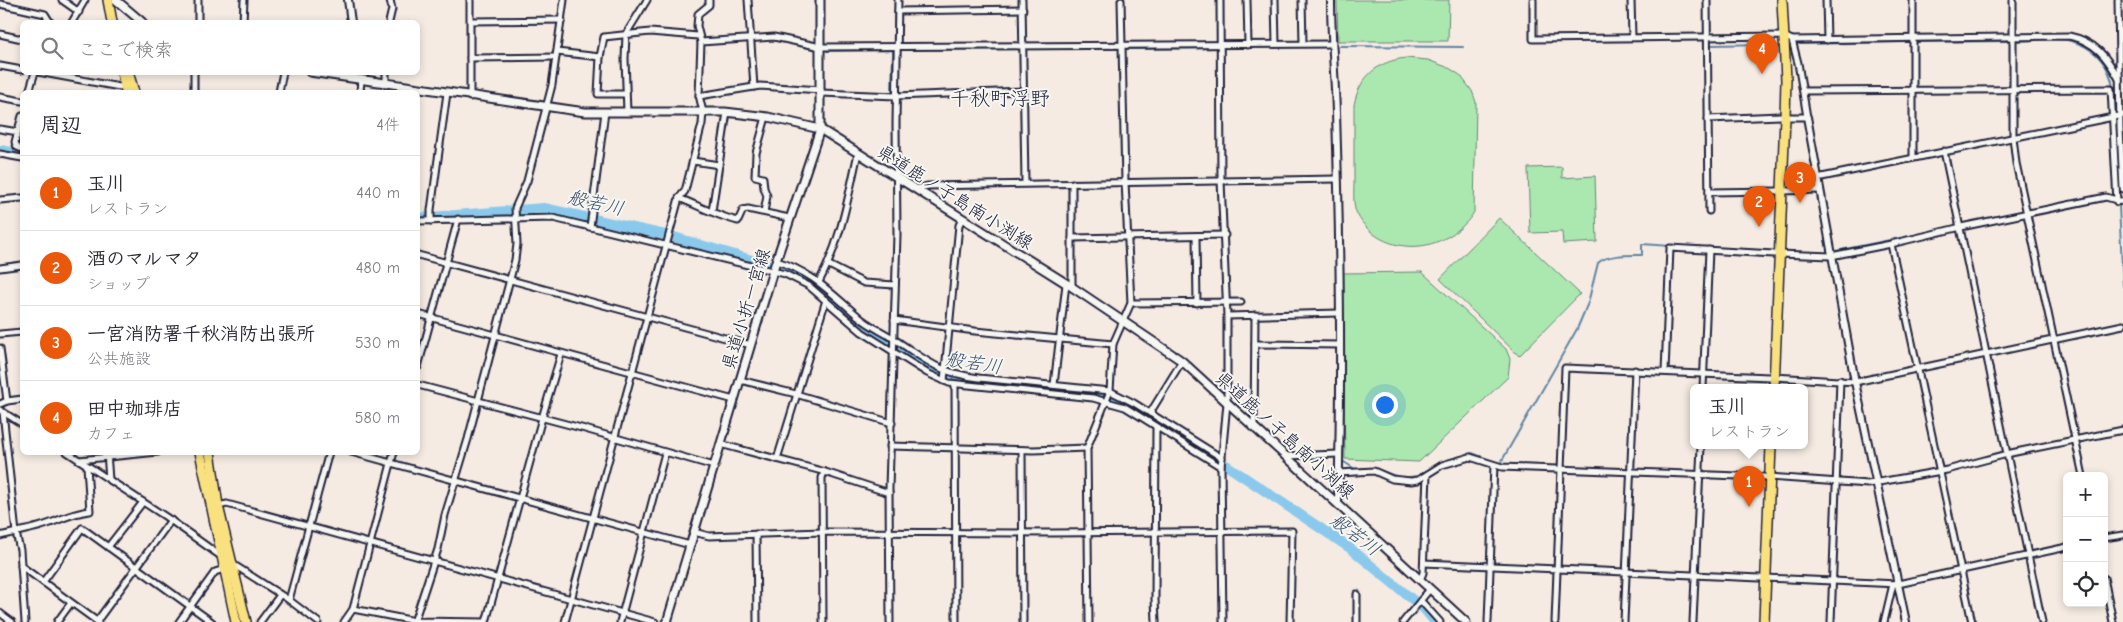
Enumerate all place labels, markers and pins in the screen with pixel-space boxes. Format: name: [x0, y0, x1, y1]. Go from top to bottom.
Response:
pin: 4: [1746, 33, 1778, 74]
pin: 3: [1784, 162, 1816, 203]
pin: 2: [1743, 186, 1775, 227]
pin: 1: [1733, 466, 1765, 507]

